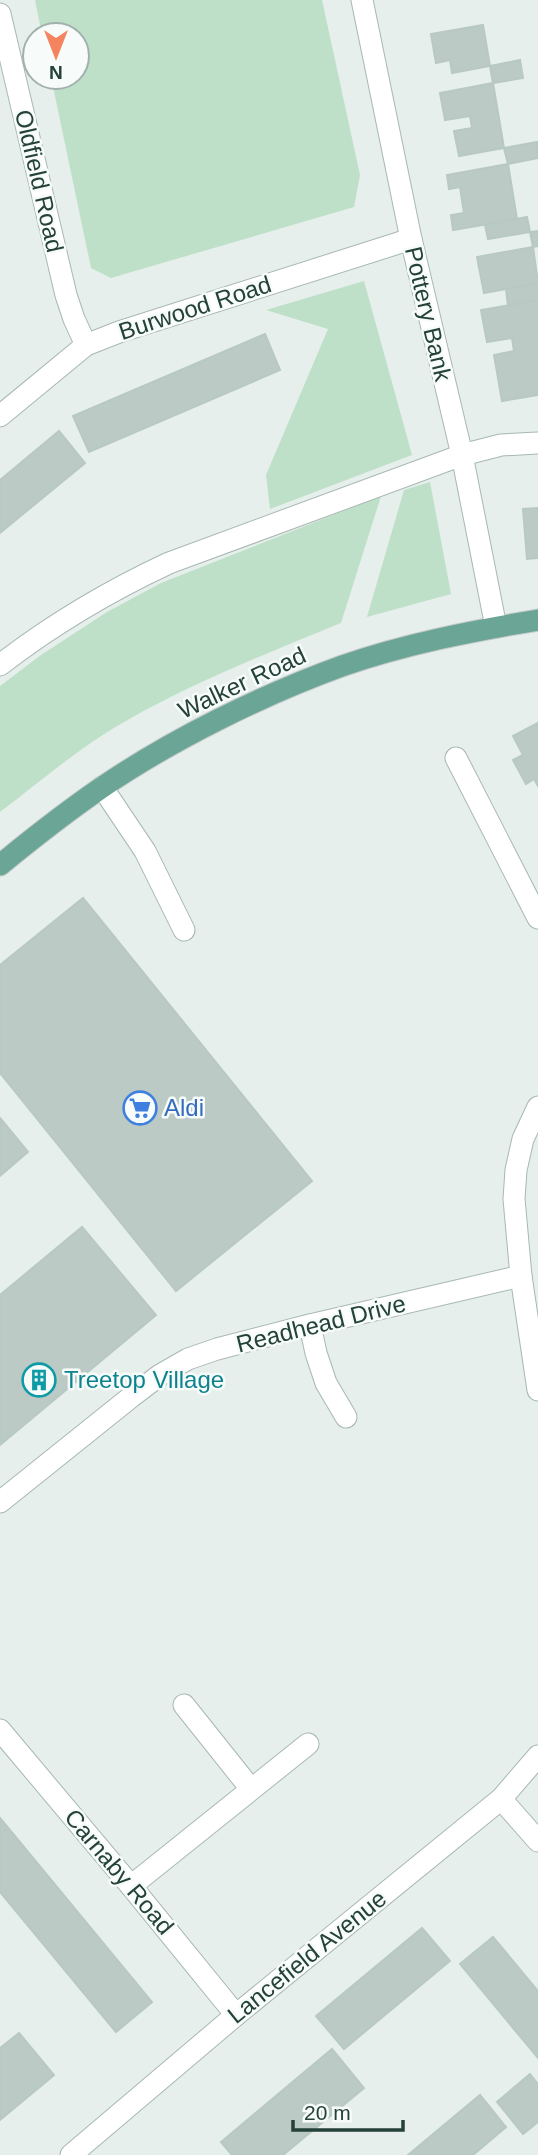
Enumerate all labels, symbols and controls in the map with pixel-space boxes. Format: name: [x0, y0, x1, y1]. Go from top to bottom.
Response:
north arrow: [21, 21, 91, 91]
text: N: [49, 62, 63, 83]
street label: Oldfield Road: [10, 107, 69, 255]
street label: Pottery Bank: [400, 244, 457, 385]
street label: Burwood Road: [115, 270, 275, 345]
street label: Walker Road: [174, 641, 310, 724]
supermarket icon: Aldi: [121, 1089, 159, 1127]
place label: Aldi: [164, 1094, 204, 1121]
street label: Readhead Drive: [233, 1289, 408, 1358]
building icon: Treetop Village: [20, 1361, 58, 1399]
place label: Treetop Village: [64, 1366, 224, 1393]
street label: Carnaby Road: [59, 1804, 179, 1940]
street label: Lancefield Avenue: [222, 1885, 391, 2029]
scale bar: [293, 2088, 403, 2132]
text: 20 m: [304, 2101, 351, 2124]

